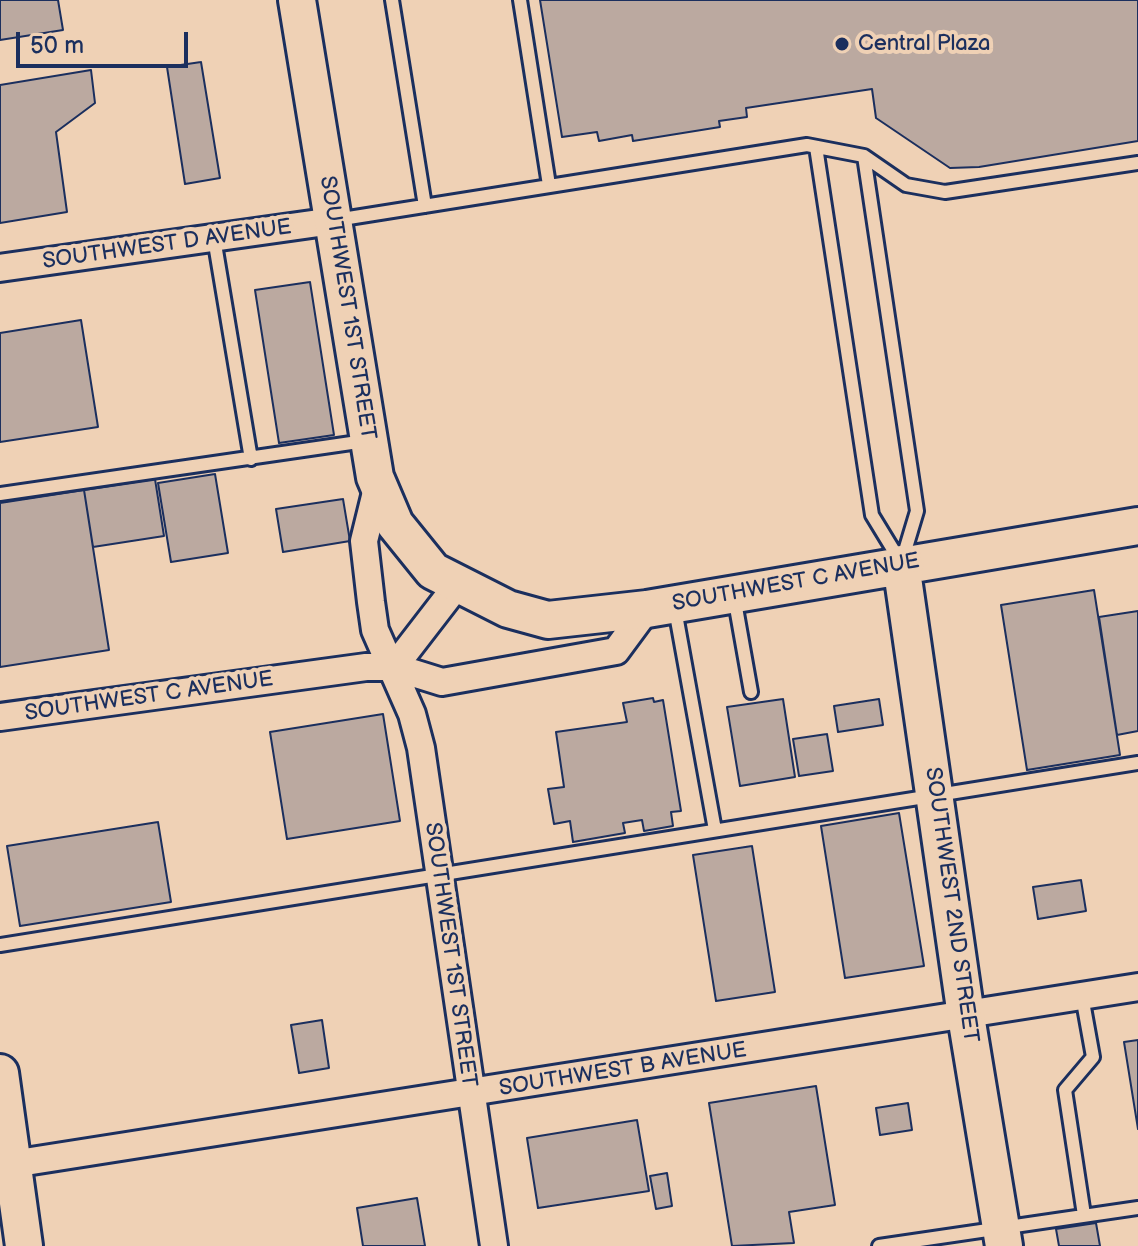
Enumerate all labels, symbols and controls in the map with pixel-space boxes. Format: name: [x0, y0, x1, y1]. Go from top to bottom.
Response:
scale bar: [20, 16, 192, 66]
text: 50 m: [30, 31, 84, 60]
place label: Central Plaza: [858, 31, 990, 57]
marker: Central Plaza: [833, 35, 851, 53]
street label: SOUTHWEST 1ST STREET: [313, 174, 381, 442]
street label: SOUTHWEST D AVENUE: [41, 214, 293, 276]
street label: SOUTHWEST C AVENUE: [670, 548, 922, 618]
street label: SOUTHWEST C AVENUE: [23, 666, 275, 728]
street label: SOUTHWEST 2ND STREET: [919, 766, 983, 1044]
street label: SOUTHWEST 1ST STREET: [418, 821, 482, 1089]
street label: SOUTHWEST B AVENUE: [497, 1037, 749, 1103]

